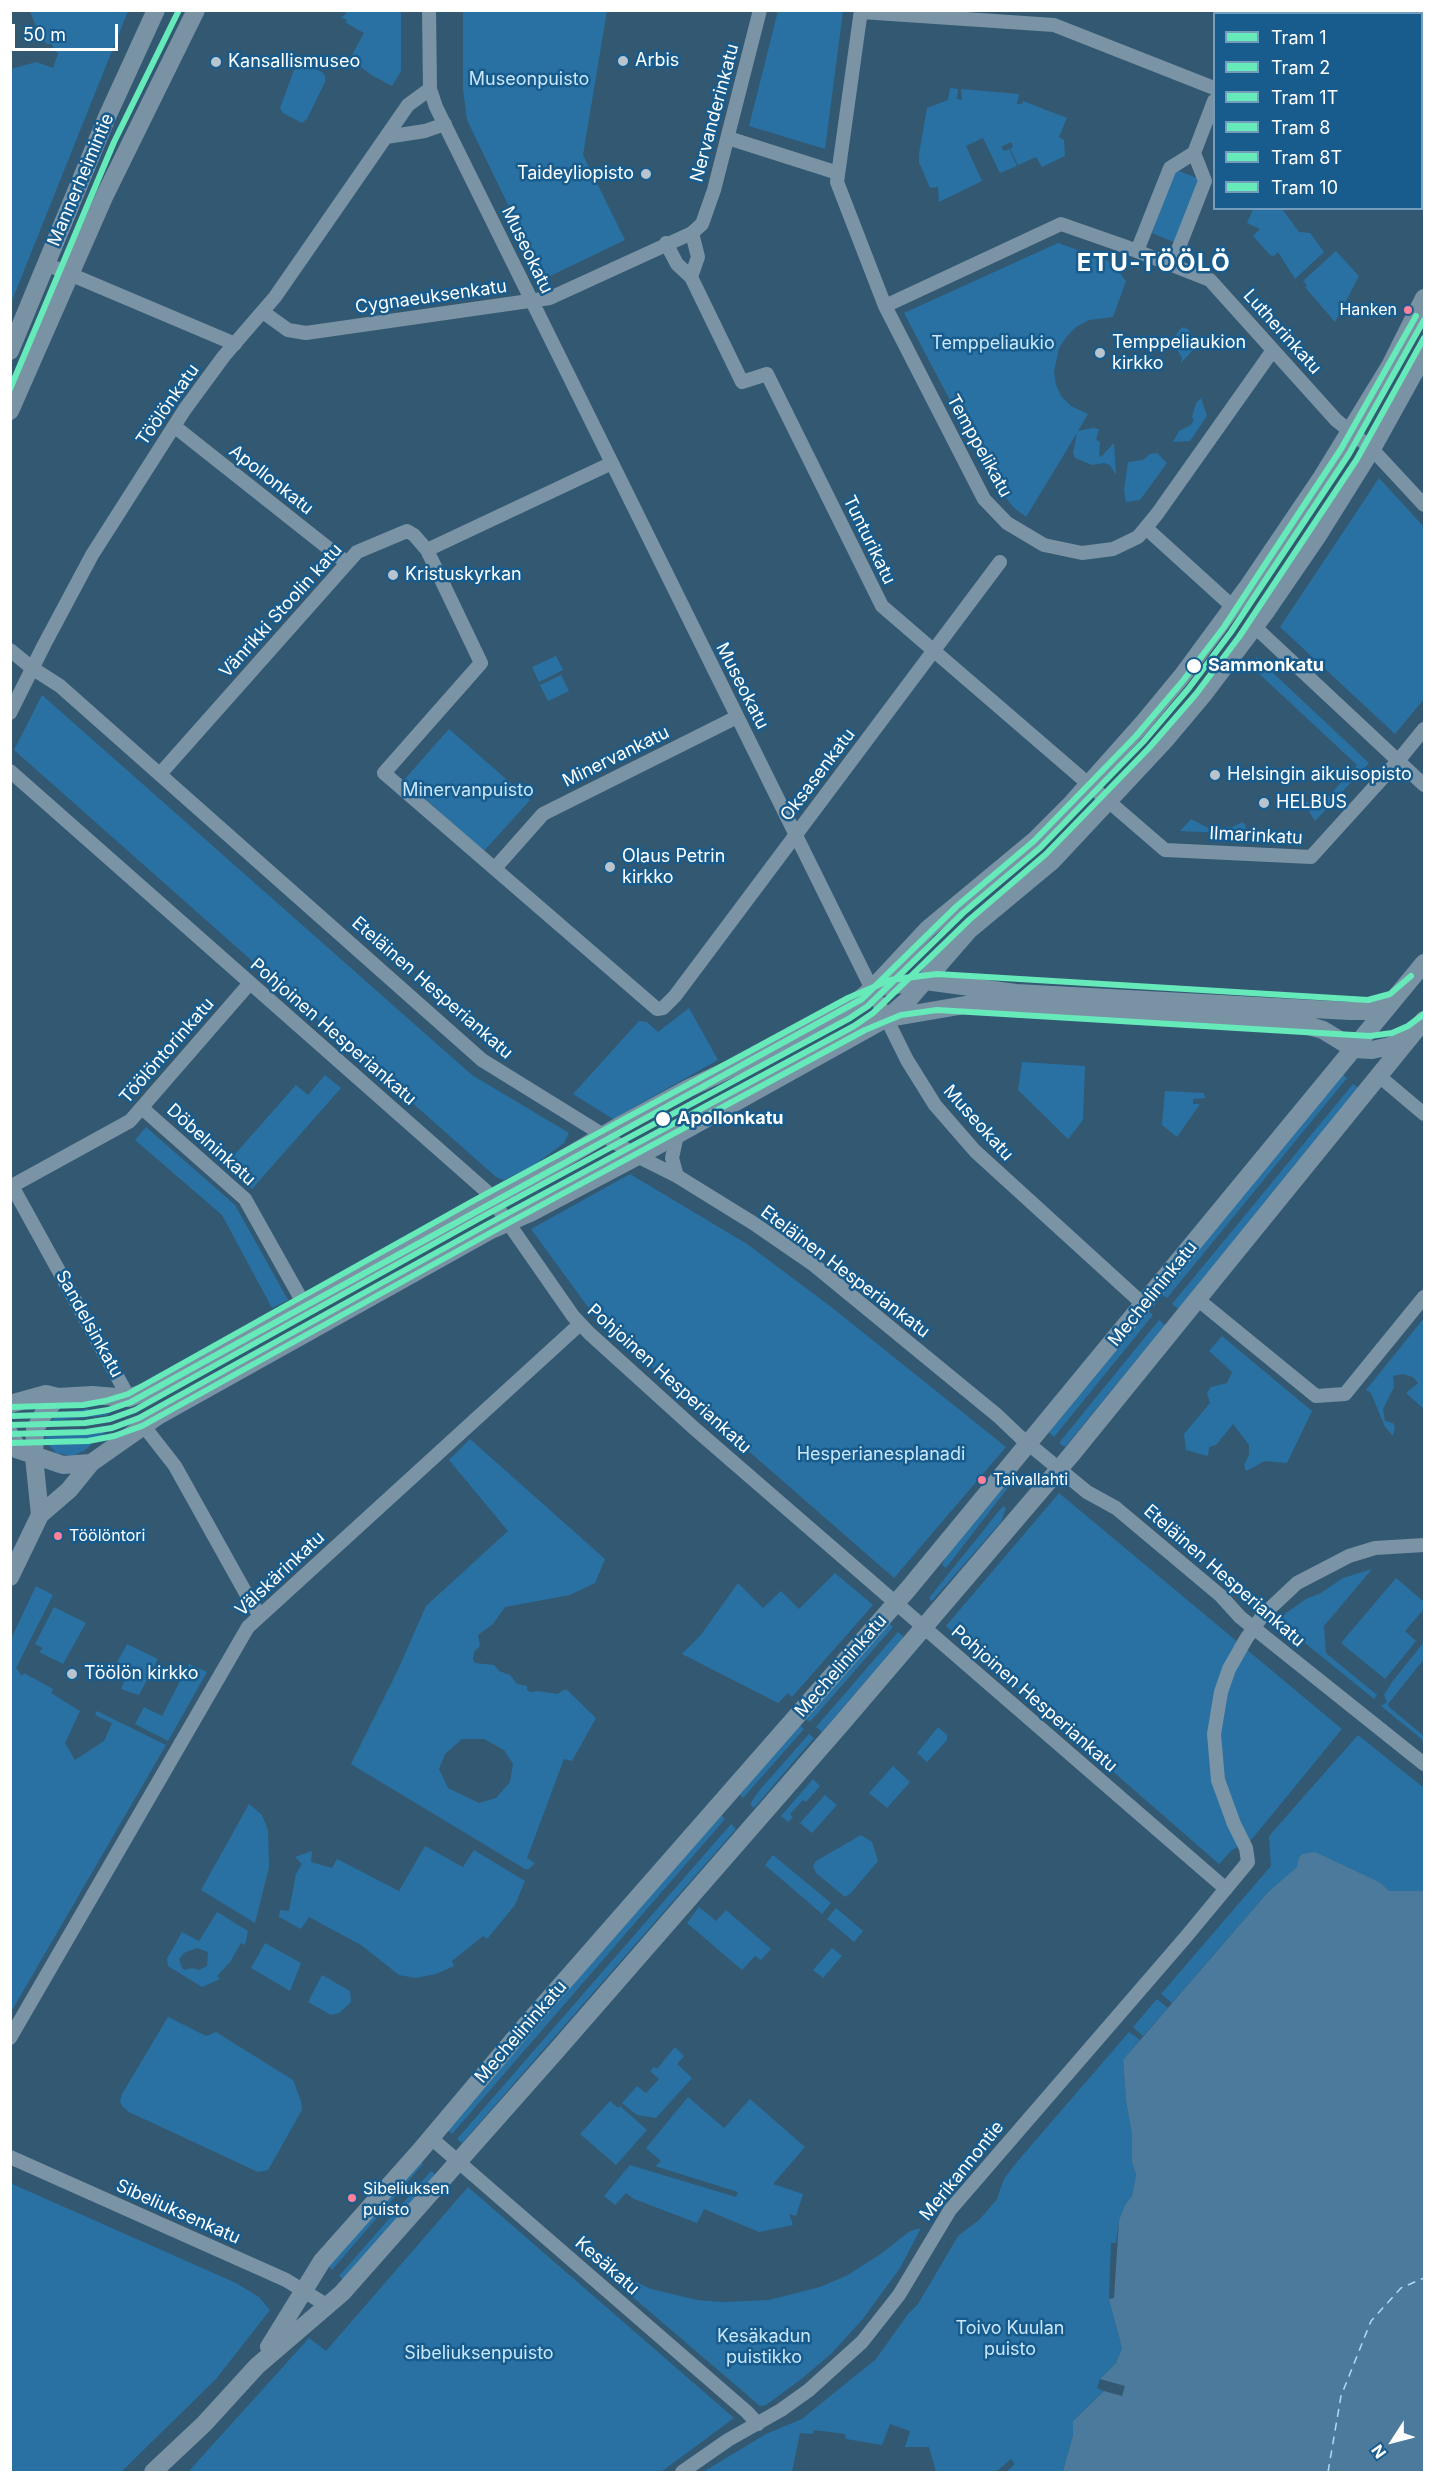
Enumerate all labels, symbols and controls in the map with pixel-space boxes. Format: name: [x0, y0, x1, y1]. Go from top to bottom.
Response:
scale bar: [15, 12, 122, 50]
legend: [1213, 12, 1423, 210]
text: 50 m: [23, 24, 66, 45]
text: Tram 1: [1271, 27, 1327, 48]
street label: Nervanderinkatu: [686, 42, 744, 184]
place label: Arbis: [635, 50, 679, 72]
place label: Kansallismuseo: [228, 51, 360, 73]
marker: Arbis: [616, 54, 630, 68]
marker: Kansallismuseo: [209, 55, 223, 69]
text: Tram 2: [1271, 57, 1330, 78]
park label: Museonpuisto: [469, 69, 589, 91]
text: Tram 1T: [1271, 87, 1338, 108]
street label: Mannerheimintie: [43, 110, 119, 250]
text: Tram 8: [1271, 117, 1330, 138]
text: Tram 8T: [1271, 147, 1342, 168]
place label: Taideyliopisto: [517, 163, 634, 185]
marker: Taideyliopisto: [639, 167, 653, 181]
text: Tram 10: [1271, 177, 1338, 198]
street label: Museokatu: [497, 203, 557, 297]
district label: ETU-TÖÖLÖ: [1077, 250, 1231, 278]
street label: Cygnaeuksenkatu: [354, 276, 508, 318]
street label: Lutherinkatu: [1238, 285, 1326, 379]
place label: Hanken: [1339, 300, 1397, 320]
marker: Hanken: [1402, 304, 1414, 316]
place label: Temppeliaukion kirkko: [1112, 332, 1246, 374]
park label: Temppeliaukio: [931, 333, 1055, 355]
marker: Temppeliaukion kirkko: [1093, 346, 1107, 360]
street label: Töölönkatu: [132, 360, 204, 450]
street label: Temppelikatu: [942, 391, 1016, 501]
street label: Apollonkatu: [225, 440, 317, 520]
street label: Tunturikatu: [838, 492, 900, 588]
street label: Vänrikki Stoolin katu: [215, 540, 347, 682]
place label: Kristuskyrkan: [405, 564, 522, 586]
marker: Kristuskyrkan: [386, 568, 400, 582]
street label: Museokatu: [711, 639, 773, 733]
place label: Sammonkatu: [1208, 655, 1324, 677]
marker: Sammonkatu: [1185, 657, 1203, 675]
street label: Minervankatu: [559, 722, 673, 792]
street label: Oksasenkatu: [776, 724, 860, 826]
place label: Helsingin aikuisopisto: [1227, 764, 1412, 786]
marker: Helsingin aikuisopisto: [1208, 768, 1222, 782]
park label: Minervanpuisto: [402, 780, 534, 802]
place label: HELBUS: [1276, 792, 1347, 814]
marker: HELBUS: [1257, 796, 1271, 810]
street label: Ilmarinkatu: [1209, 823, 1303, 849]
place label: Olaus Petrin kirkko: [622, 846, 725, 888]
marker: Olaus Petrin kirkko: [603, 860, 617, 874]
street label: Eteläinen Hesperiankatu: [347, 912, 517, 1064]
street label: Pohjoinen Hesperiankatu: [246, 954, 420, 1110]
street label: Töölöntorinkatu: [115, 994, 219, 1108]
street label: Museokatu: [938, 1081, 1018, 1165]
street label: Döbelninkatu: [162, 1100, 260, 1190]
place label: Apollonkatu: [677, 1108, 784, 1130]
marker: Apollonkatu: [654, 1110, 672, 1128]
street label: Eteläinen Hesperiankatu: [756, 1201, 934, 1343]
street label: Mechelininkatu: [1104, 1237, 1202, 1351]
street label: Sandelsinkatu: [51, 1267, 127, 1381]
street label: Pohjoinen Hesperiankatu: [583, 1300, 755, 1458]
park label: Hesperianesplanadi: [797, 1444, 965, 1466]
place label: Taivallahti: [993, 1470, 1068, 1490]
marker: Taivallahti: [976, 1474, 988, 1486]
street label: Eteläinen Hesperiankatu: [1139, 1500, 1309, 1652]
place label: Töölöntori: [69, 1526, 145, 1546]
street label: Välskärinkatu: [231, 1527, 329, 1621]
marker: Töölöntori: [52, 1530, 64, 1542]
street label: Mechelininkatu: [791, 1610, 891, 1722]
street label: Pohjoinen Hesperiankatu: [947, 1621, 1121, 1777]
place label: Töölön kirkko: [84, 1663, 199, 1685]
marker: Töölön kirkko: [65, 1667, 79, 1681]
street label: Mechelininkatu: [471, 1976, 571, 2088]
street label: Merikannontie: [915, 2117, 1009, 2225]
street label: Sibeliuksenkatu: [112, 2175, 244, 2249]
place label: Sibeliuksen puisto: [363, 2179, 449, 2217]
marker: Sibeliuksen puisto: [346, 2192, 358, 2204]
street label: Kesäkatu: [570, 2232, 644, 2300]
park label: Toivo Kuulan puisto: [956, 2318, 1064, 2360]
park label: Kesäkadun puistikko: [717, 2326, 811, 2368]
park label: Sibeliuksenpuisto: [404, 2343, 554, 2365]
north arrow: [1363, 2411, 1423, 2471]
text: N: [1367, 2441, 1390, 2462]

